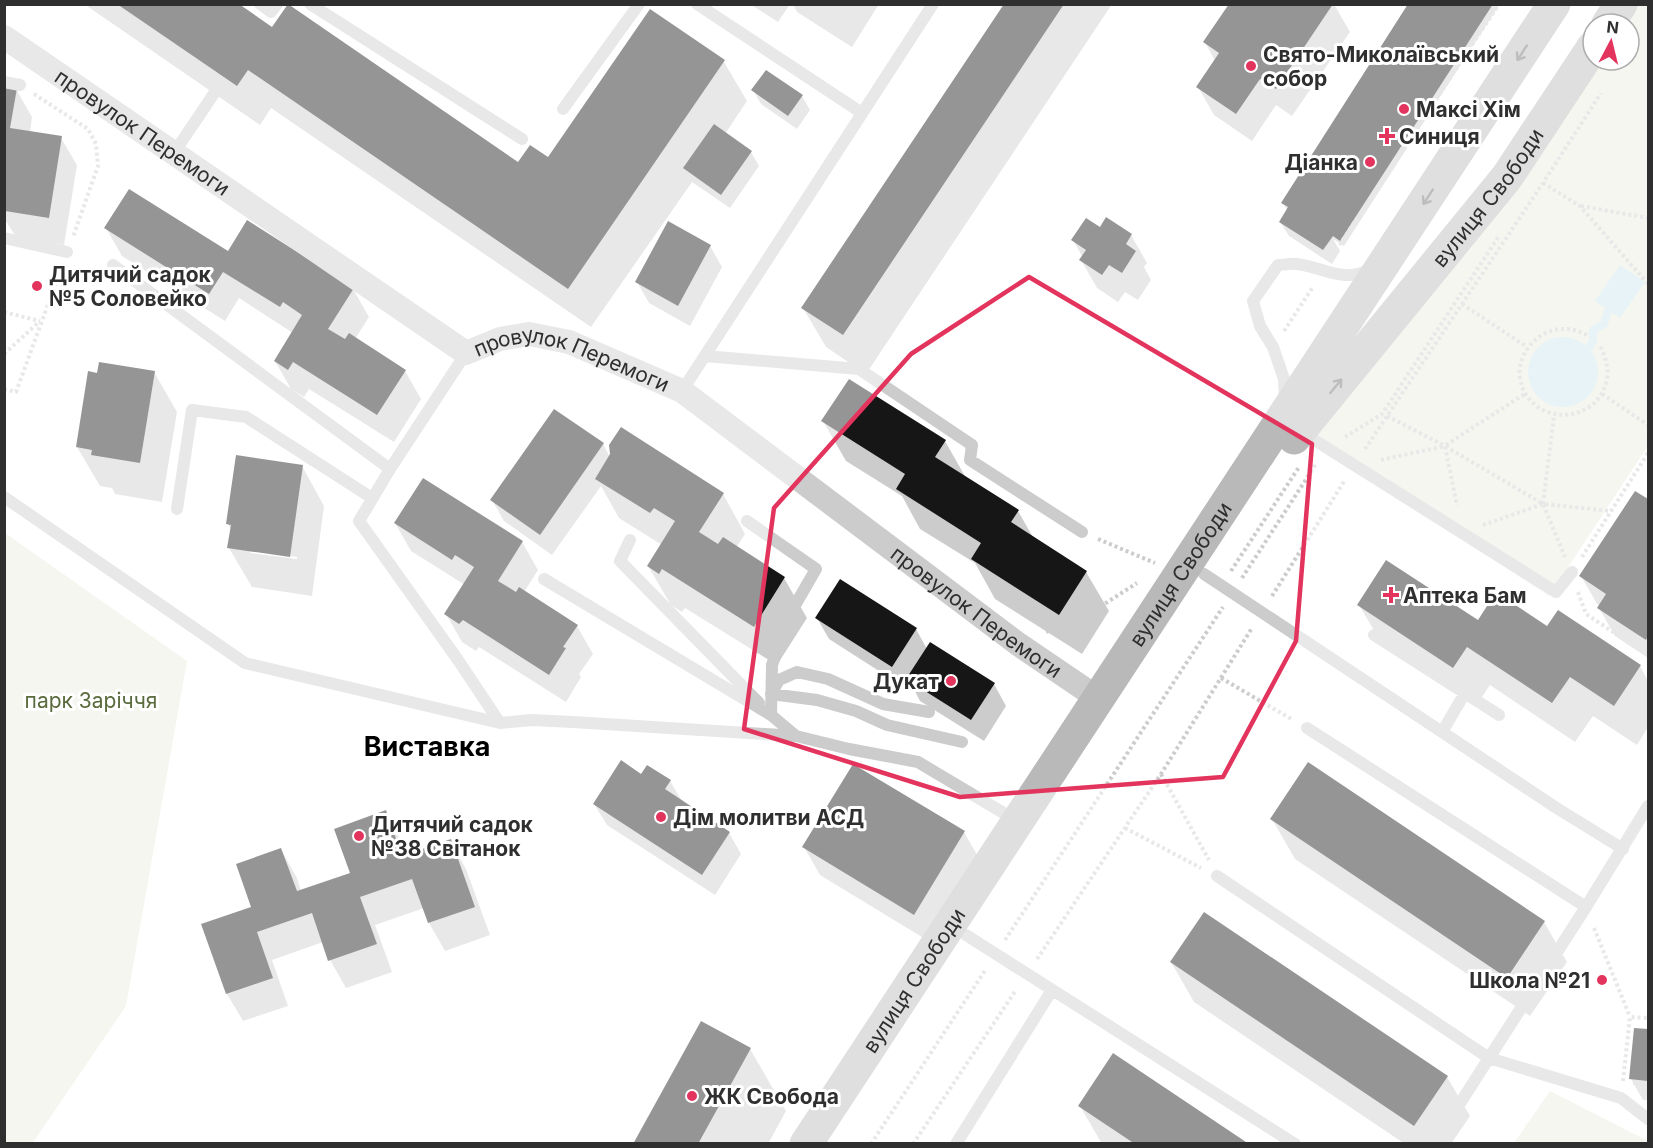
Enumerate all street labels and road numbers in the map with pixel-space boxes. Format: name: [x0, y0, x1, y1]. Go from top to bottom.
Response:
street label: провулок Перемоги: [51, 63, 235, 200]
street label: вулиця Свободи: [1427, 123, 1548, 272]
street label: провулок Перемоги: [470, 321, 673, 397]
street label: вулиця Свободи: [1124, 497, 1237, 651]
street label: провулок Перемоги: [886, 540, 1067, 683]
street label: вулиця Свободи: [857, 903, 970, 1057]

